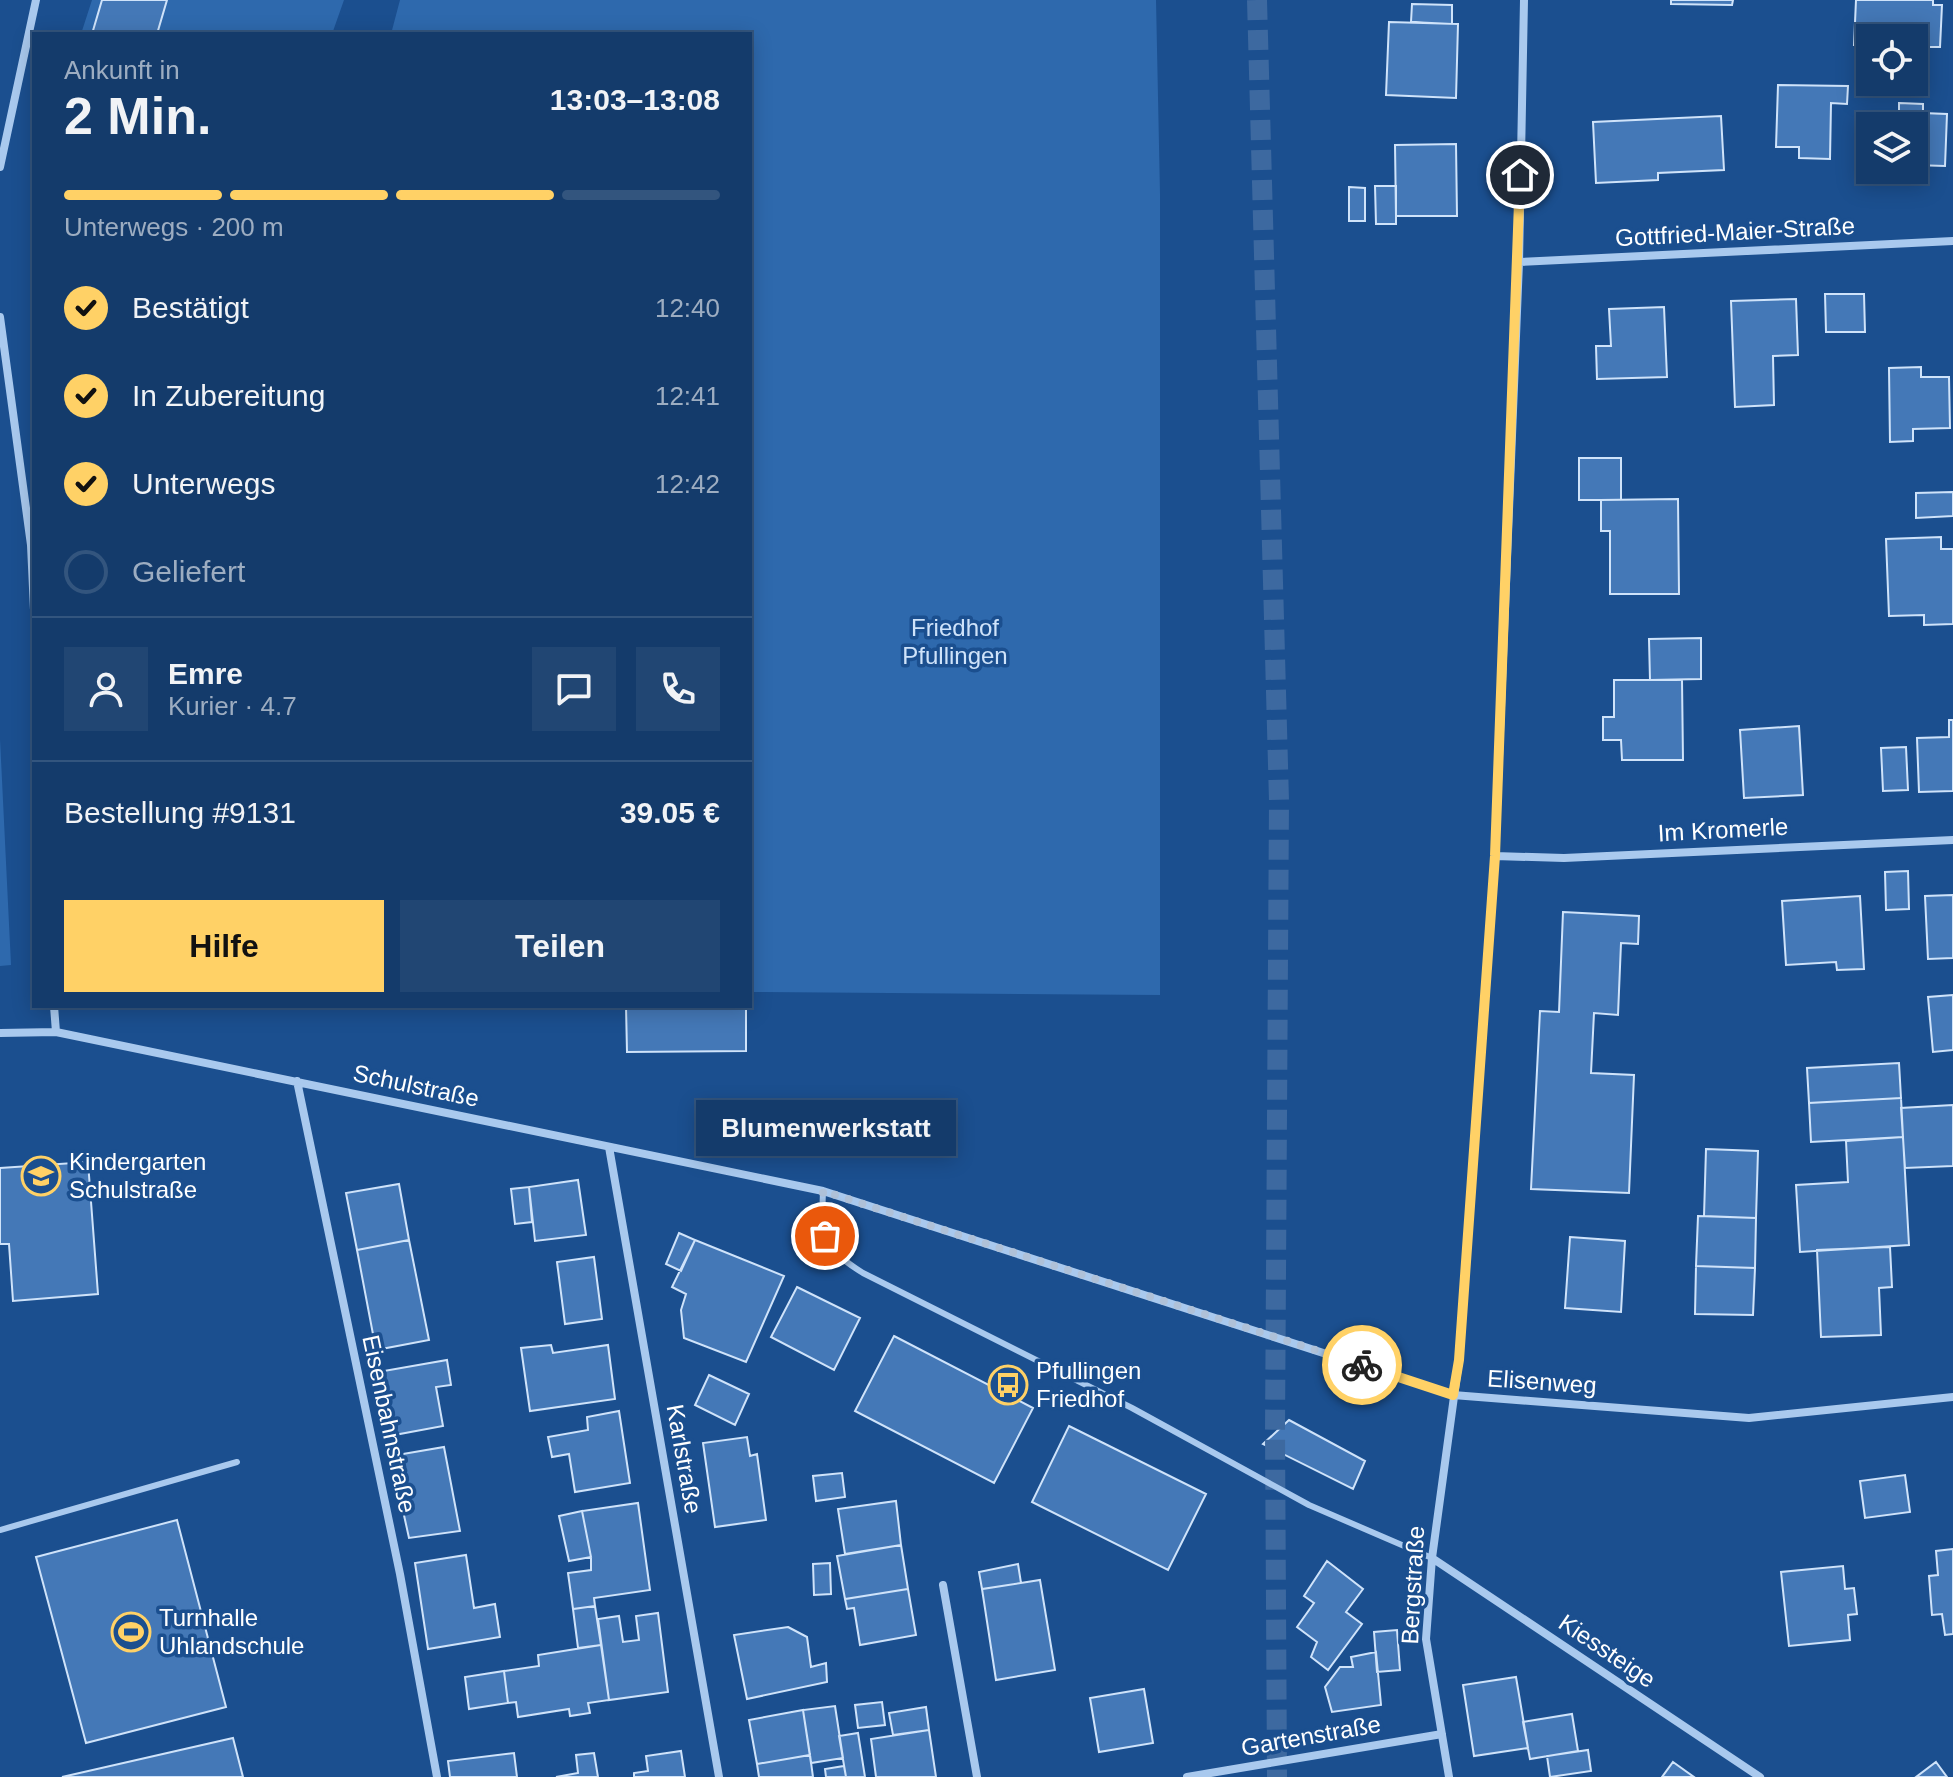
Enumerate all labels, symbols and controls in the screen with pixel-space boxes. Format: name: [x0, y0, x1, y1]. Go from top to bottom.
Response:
map controls: [1856, 24, 1928, 184]
button: locate: [1856, 24, 1928, 96]
text: Ankunft in: [64, 55, 180, 85]
text: 13:03–13:08: [550, 83, 720, 116]
text: 2 Min.: [64, 87, 211, 145]
button: layers: [1856, 112, 1928, 184]
pin: [1486, 141, 1554, 209]
icon: home: [1498, 153, 1542, 197]
text: Unterwegs · 200 m: [64, 212, 284, 242]
street label: Gottfried-Maier-Straße: [1614, 212, 1856, 251]
icon: check: [64, 286, 108, 330]
text: Bestätigt: [132, 291, 249, 324]
text: 12:40: [655, 293, 720, 323]
icon: check: [64, 374, 108, 418]
text: In Zubereitung: [132, 379, 325, 412]
text: 12:41: [655, 381, 720, 411]
icon: check: [64, 462, 108, 506]
text: Unterwegs: [132, 467, 275, 500]
text: 12:42: [655, 469, 720, 499]
text: Geliefert: [132, 555, 245, 588]
park label: Friedhof Pfullingen: [902, 614, 1008, 669]
button: person: [64, 647, 148, 731]
button: chat: [532, 647, 616, 731]
button: phone: [636, 647, 720, 731]
text: Emre: [168, 657, 243, 690]
text: Kurier · 4.7: [168, 691, 297, 721]
text: Bestellung #9131: [64, 796, 296, 829]
text: 39.05 €: [620, 796, 720, 829]
street label: Im Kromerle: [1657, 813, 1789, 846]
button: Hilfe: [64, 900, 384, 992]
button: Teilen: [400, 900, 720, 992]
street label: Schulstraße: [351, 1059, 482, 1112]
callout: Blumenwerkstatt: [695, 1100, 955, 1156]
text: Blumenwerkstatt: [721, 1113, 931, 1143]
place label: Kindergarten Schulstraße: [69, 1148, 206, 1203]
school or university icon: Kindergarten Schulstraße: [20, 1155, 62, 1197]
pin: [791, 1202, 859, 1270]
icon: bag: [803, 1214, 847, 1258]
courier: [1322, 1325, 1402, 1405]
street label: Eisenbahnstraße: [357, 1332, 422, 1515]
icon: bike: [1340, 1343, 1384, 1387]
place label: Pfullingen Friedhof: [1036, 1357, 1141, 1412]
bus stop icon: Pfullingen Friedhof: [987, 1364, 1029, 1406]
street label: Elisenweg: [1487, 1364, 1598, 1399]
street label: Karlstraße: [662, 1402, 707, 1516]
street label: Bergstraße: [1396, 1525, 1429, 1645]
place label: Turnhalle Uhlandschule: [159, 1604, 304, 1659]
street label: Kiessteige: [1554, 1608, 1661, 1693]
sports icon: Turnhalle Uhlandschule: [110, 1611, 152, 1653]
street label: Gartenstraße: [1239, 1710, 1383, 1761]

